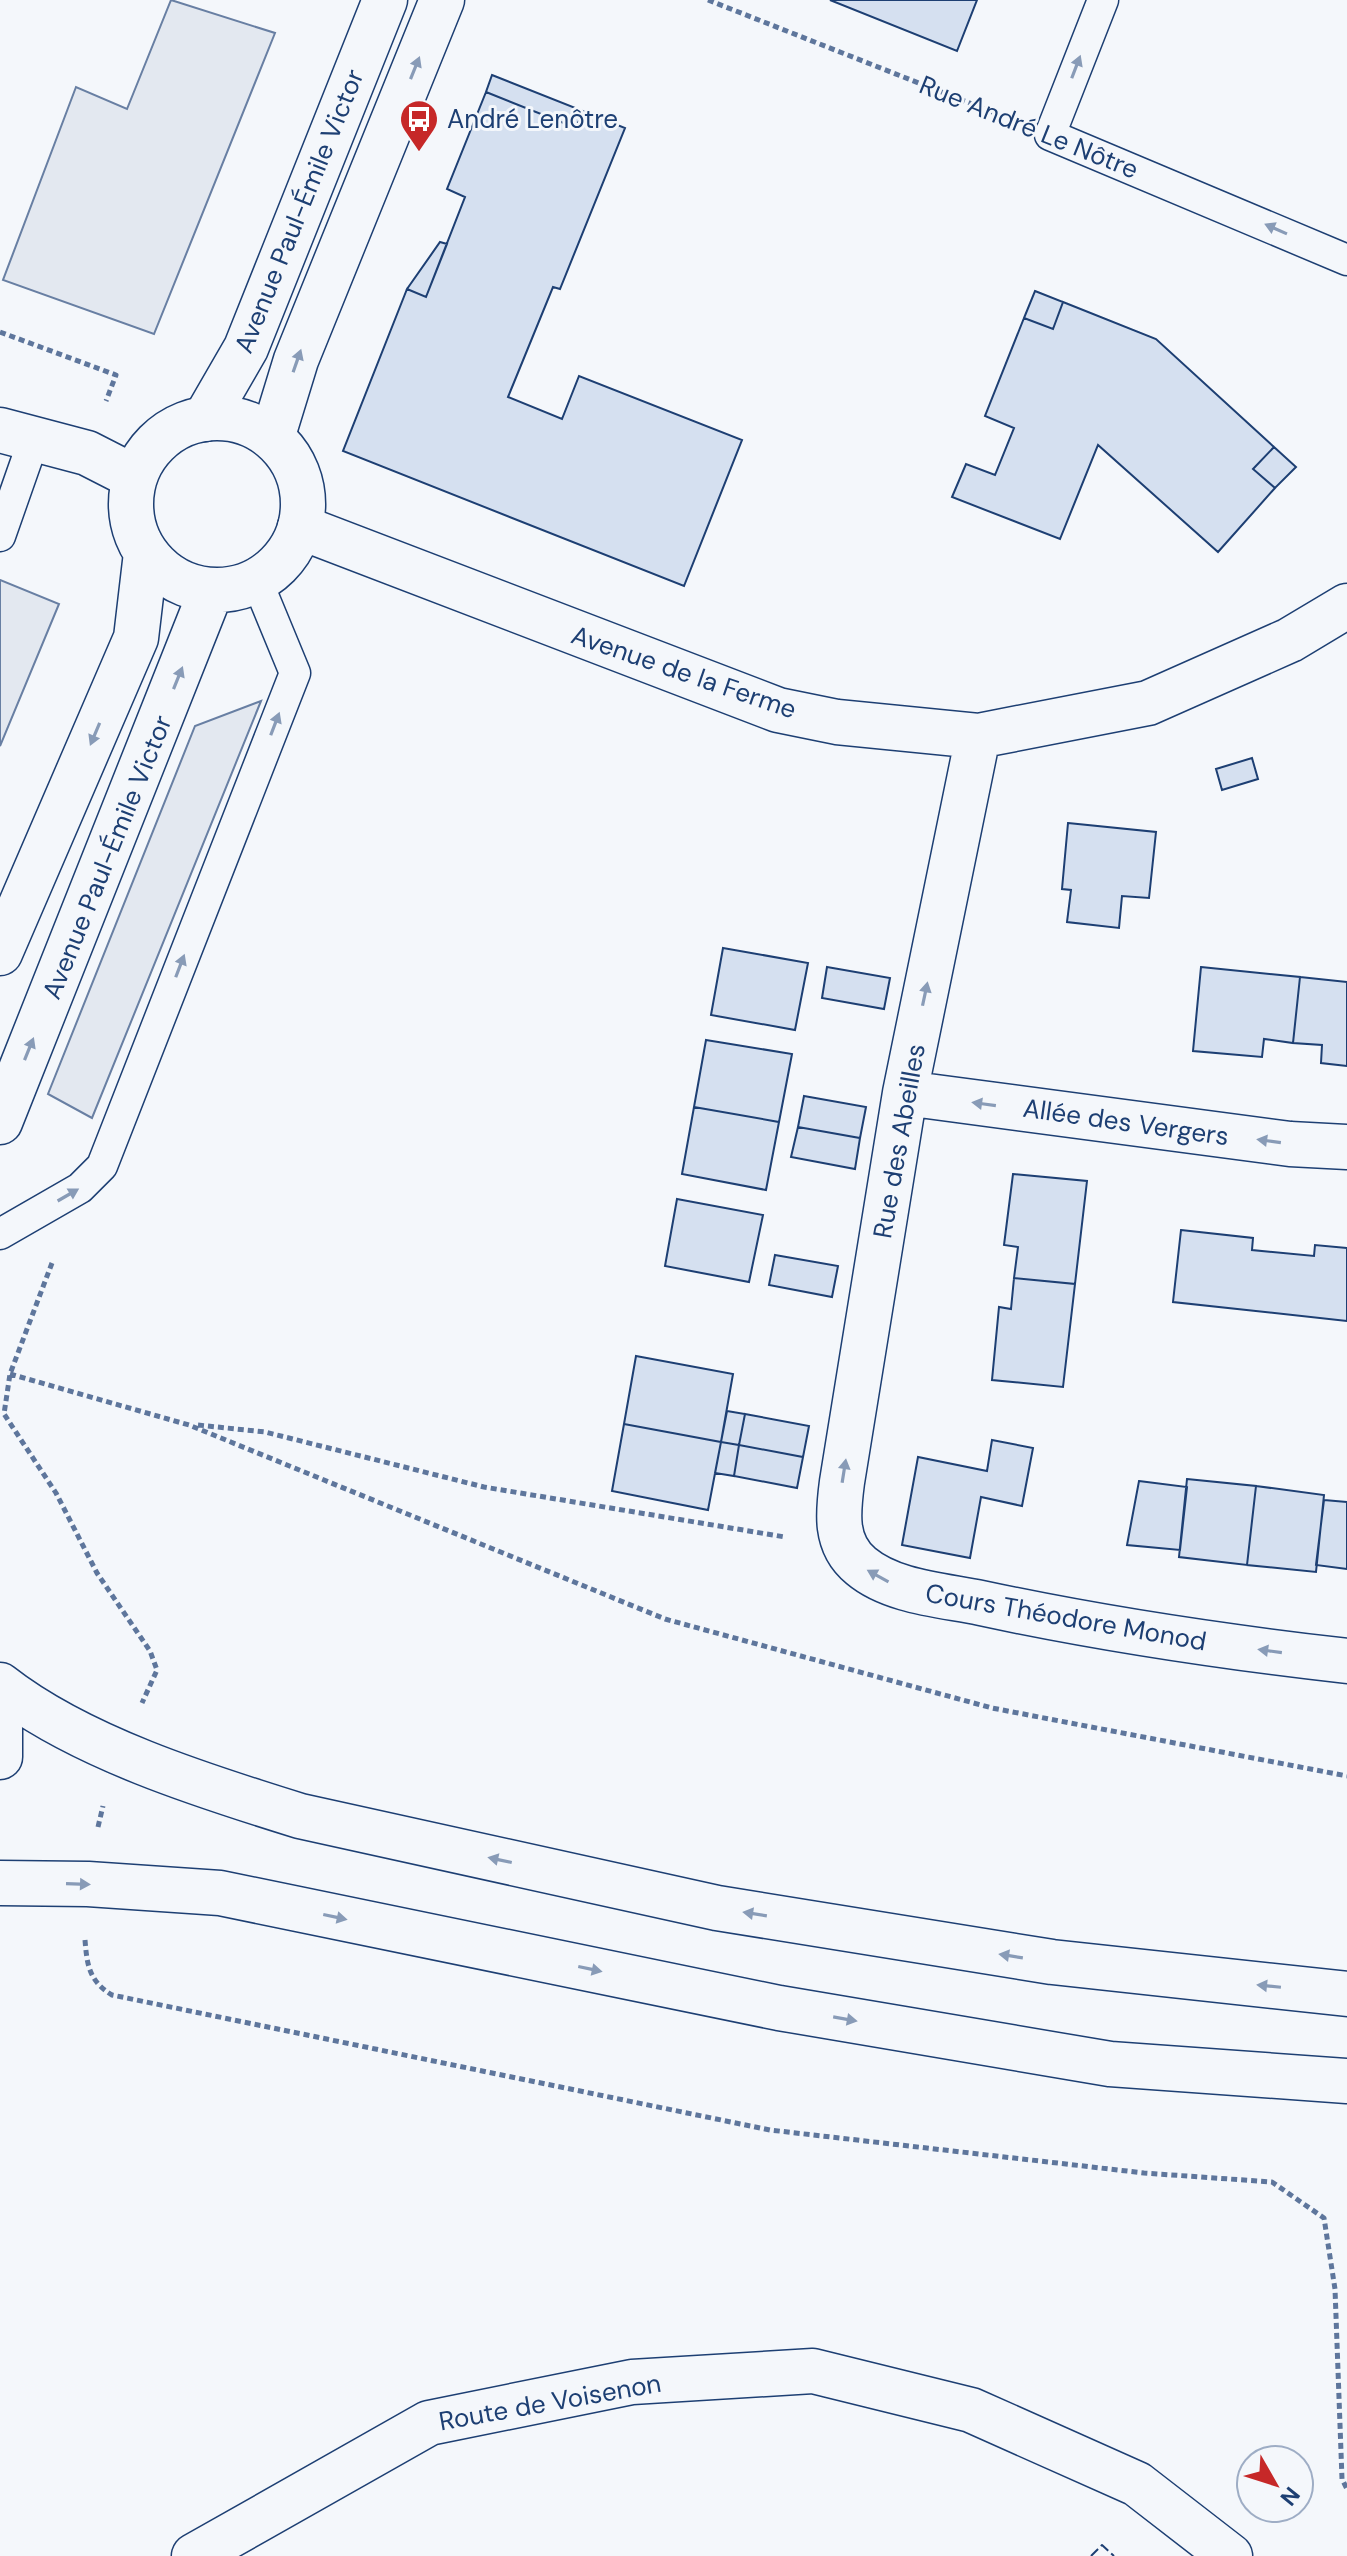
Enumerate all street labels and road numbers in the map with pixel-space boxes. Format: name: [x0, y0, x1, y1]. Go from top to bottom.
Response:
street label: Avenue Paul-Émile Victor: [226, 64, 372, 358]
street label: Rue André Le Nôtre: [915, 68, 1143, 186]
street label: Avenue de la Ferme: [567, 618, 801, 726]
street label: Avenue Paul-Émile Victor: [34, 710, 180, 1004]
street label: Rue des Abeilles: [865, 1041, 933, 1241]
street label: Allée des Vergers: [1021, 1091, 1231, 1153]
street label: Cours Théodore Monod: [923, 1576, 1209, 1658]
street label: Route de Voisenon: [436, 2366, 664, 2438]

